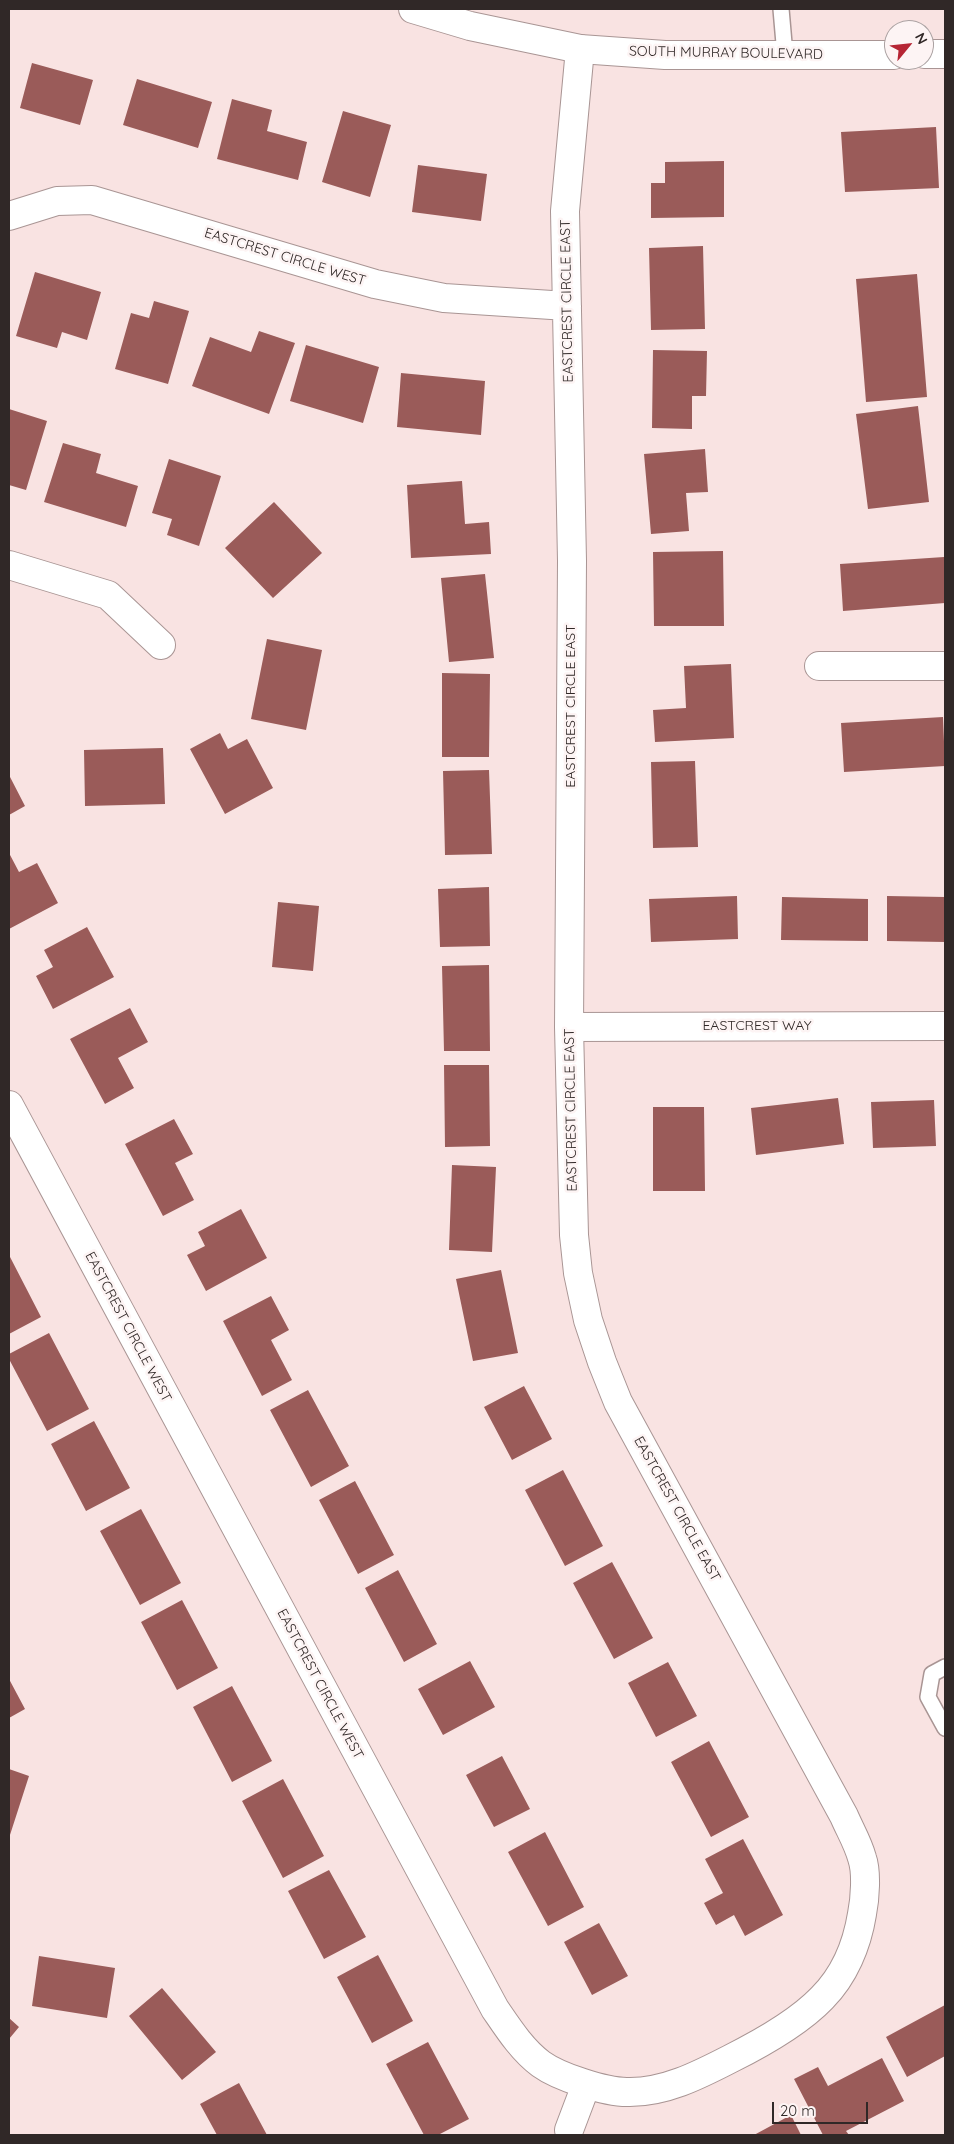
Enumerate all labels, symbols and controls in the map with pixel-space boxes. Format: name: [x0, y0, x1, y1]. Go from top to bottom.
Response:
north arrow: [884, 20, 934, 70]
text: N: [911, 30, 932, 47]
street label: SOUTH MURRAY BOULEVARD: [629, 43, 823, 63]
street label: EASTCREST CIRCLE EAST: [557, 219, 577, 383]
street label: EASTCREST CIRCLE WEST: [202, 224, 368, 290]
street label: EASTCREST CIRCLE EAST: [563, 624, 579, 788]
street label: EASTCREST WAY: [702, 1018, 812, 1034]
street label: EASTCREST CIRCLE EAST: [561, 1028, 581, 1192]
street label: EASTCREST CIRCLE WEST: [81, 1249, 175, 1405]
street label: EASTCREST CIRCLE EAST: [630, 1434, 724, 1584]
street label: EASTCREST CIRCLE WEST: [273, 1606, 367, 1762]
scale bar: [774, 2092, 870, 2124]
text: 20 m: [780, 2101, 815, 2120]

